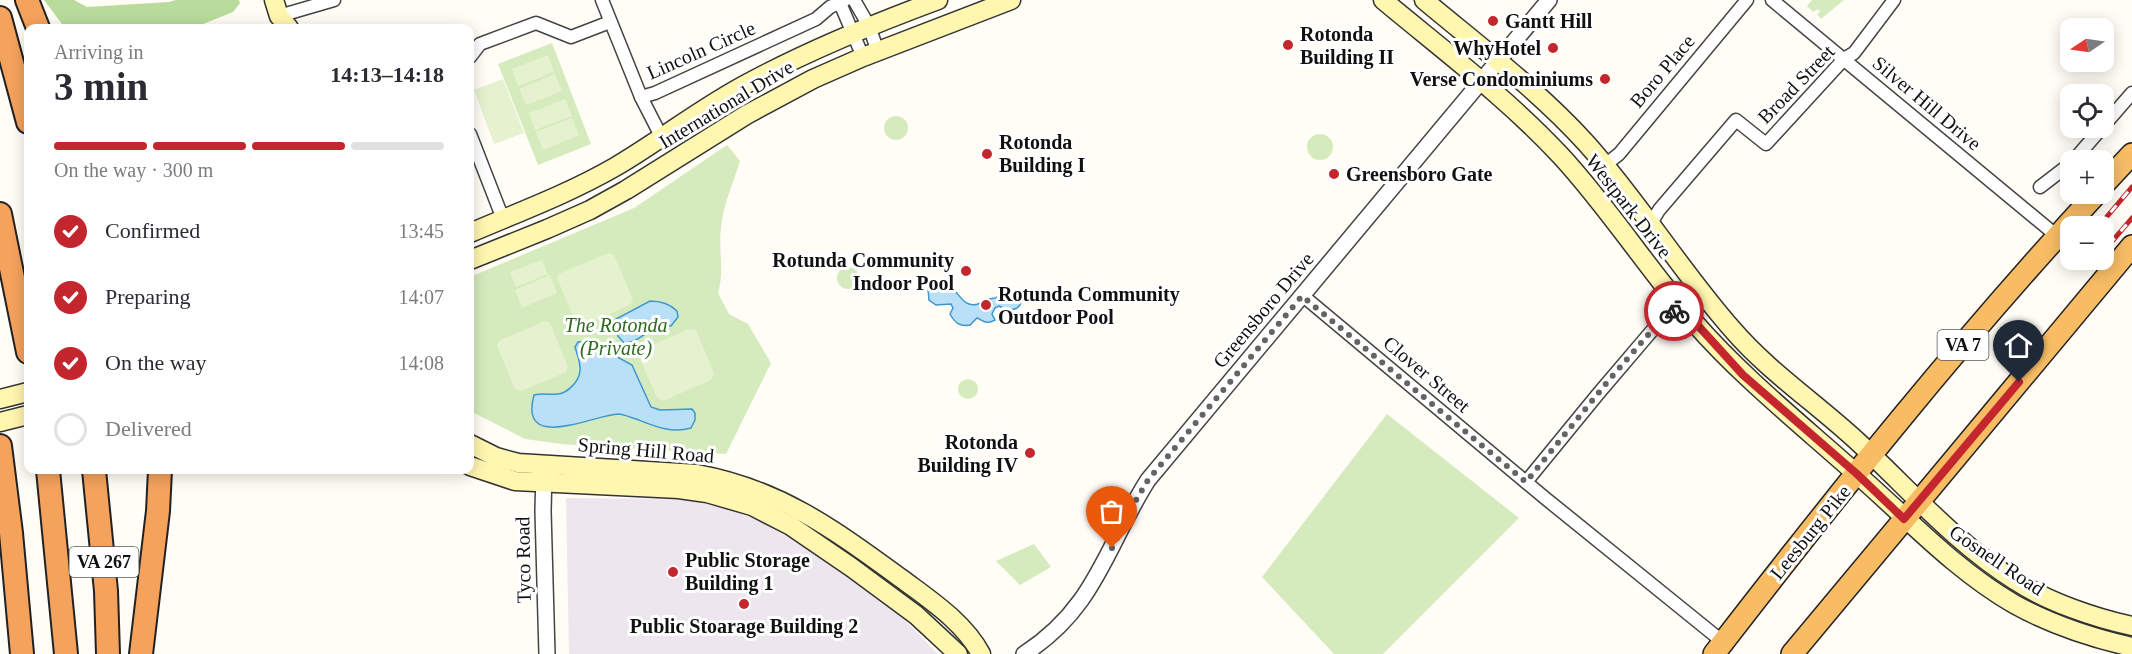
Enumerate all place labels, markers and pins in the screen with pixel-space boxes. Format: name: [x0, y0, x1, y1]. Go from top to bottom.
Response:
place label: Gantt Hill: [1505, 10, 1593, 32]
marker: Gantt Hill: [1486, 14, 1500, 28]
place label: Rotonda Building II: [1300, 23, 1394, 69]
place label: WhyHotel: [1453, 37, 1541, 60]
marker: Rotonda Building II: [1281, 38, 1295, 52]
marker: WhyHotel: [1546, 41, 1560, 55]
place label: Verse Condominiums: [1410, 68, 1593, 90]
marker: Verse Condominiums: [1598, 72, 1612, 86]
place label: Rotonda Building I: [999, 131, 1085, 177]
marker: Rotonda Building I: [980, 147, 994, 161]
place label: Greensboro Gate: [1346, 163, 1493, 185]
marker: Greensboro Gate: [1327, 167, 1341, 181]
place label: Rotunda Community Indoor Pool: [772, 249, 954, 294]
marker: Rotunda Community Indoor Pool: [959, 264, 973, 278]
place label: Rotunda Community Outdoor Pool: [998, 283, 1180, 328]
marker: Rotunda Community Outdoor Pool: [979, 298, 993, 312]
pin: [1993, 320, 2044, 382]
place label: Rotonda Building IV: [917, 431, 1019, 477]
marker: Rotonda Building IV: [1023, 446, 1037, 460]
pin: [1086, 486, 1137, 548]
place label: Public Storage Building 1: [685, 549, 810, 595]
marker: Public Storage Building 1: [666, 565, 680, 579]
marker: Public Stoarage Building 2: [737, 597, 751, 611]
place label: Public Stoarage Building 2: [630, 615, 858, 638]

